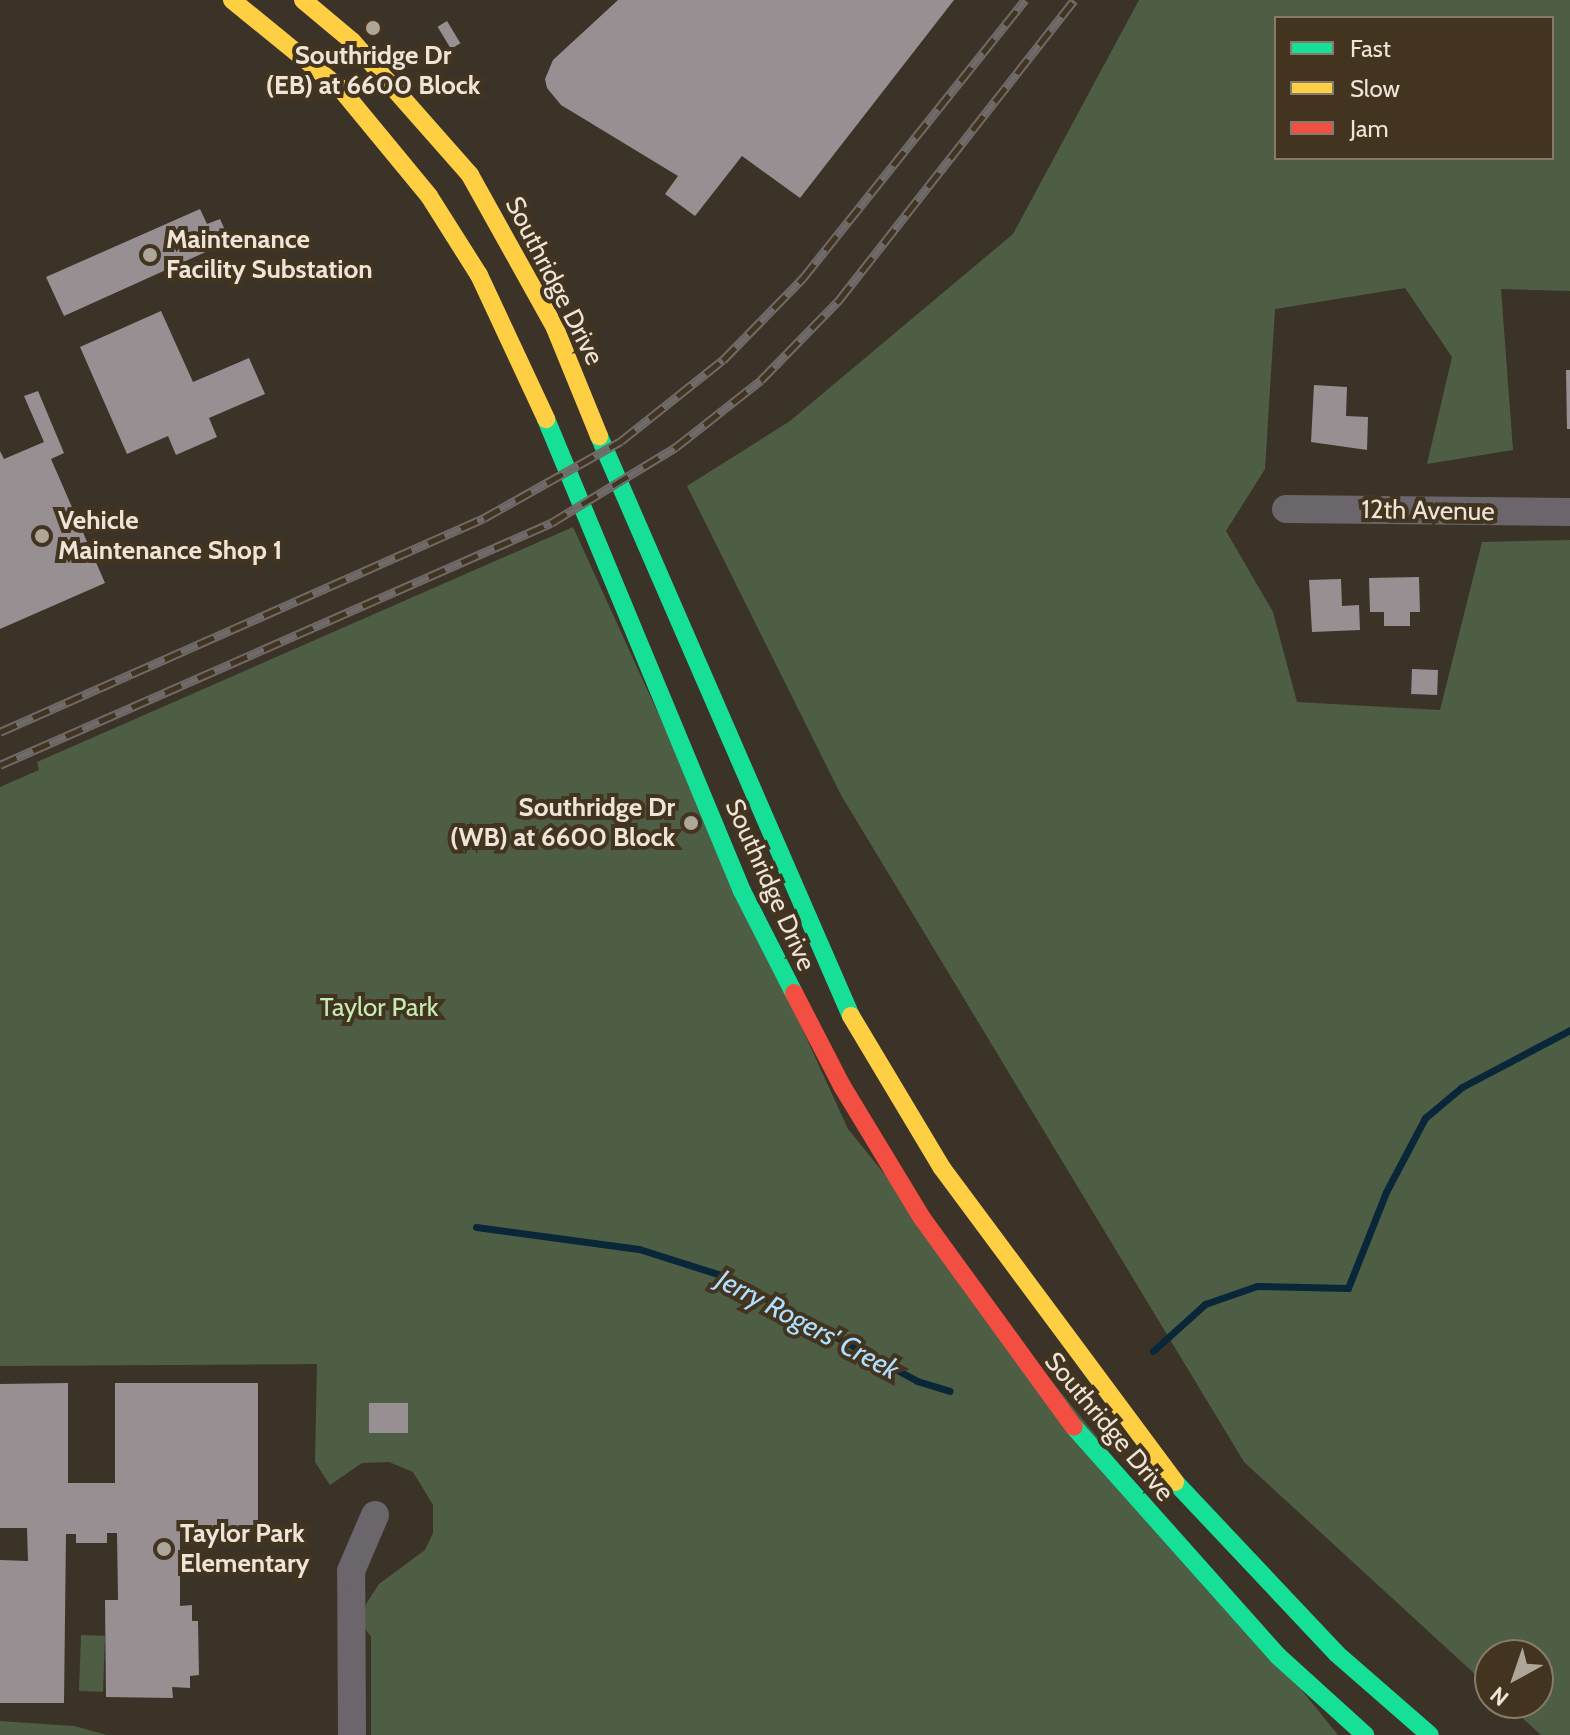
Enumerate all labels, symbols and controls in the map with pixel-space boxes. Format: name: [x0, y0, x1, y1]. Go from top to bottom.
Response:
legend: [1274, 16, 1554, 160]
marker: Southridge Dr (EB) at 6600 Block: [364, 19, 382, 37]
text: Fast: [1350, 34, 1391, 63]
place label: Southridge Dr (EB) at 6600 Block: [266, 40, 480, 102]
text: Slow: [1350, 74, 1400, 103]
text: Jam: [1350, 114, 1388, 143]
street label: Southridge Drive: [498, 192, 610, 370]
place label: Maintenance Facility Substation: [166, 224, 373, 286]
marker: Maintenance Facility Substation: [141, 246, 159, 264]
street label: 12th Avenue: [1361, 494, 1495, 528]
place label: Vehicle Maintenance Shop 1: [58, 505, 282, 566]
marker: Vehicle Maintenance Shop 1: [33, 527, 51, 545]
place label: Southridge Dr (WB) at 6600 Block: [450, 792, 675, 854]
street label: Southridge Drive: [718, 794, 822, 976]
marker: Southridge Dr (WB) at 6600 Block: [682, 814, 700, 832]
park label: Taylor Park: [320, 992, 438, 1024]
water label: Jerry Rogers' Creek: [711, 1262, 905, 1386]
street label: Southridge Drive: [1038, 1346, 1180, 1508]
place label: Taylor Park Elementary: [180, 1518, 309, 1580]
marker: Taylor Park Elementary: [155, 1540, 173, 1558]
north arrow: [1474, 1639, 1554, 1719]
text: N: [1485, 1681, 1514, 1712]

